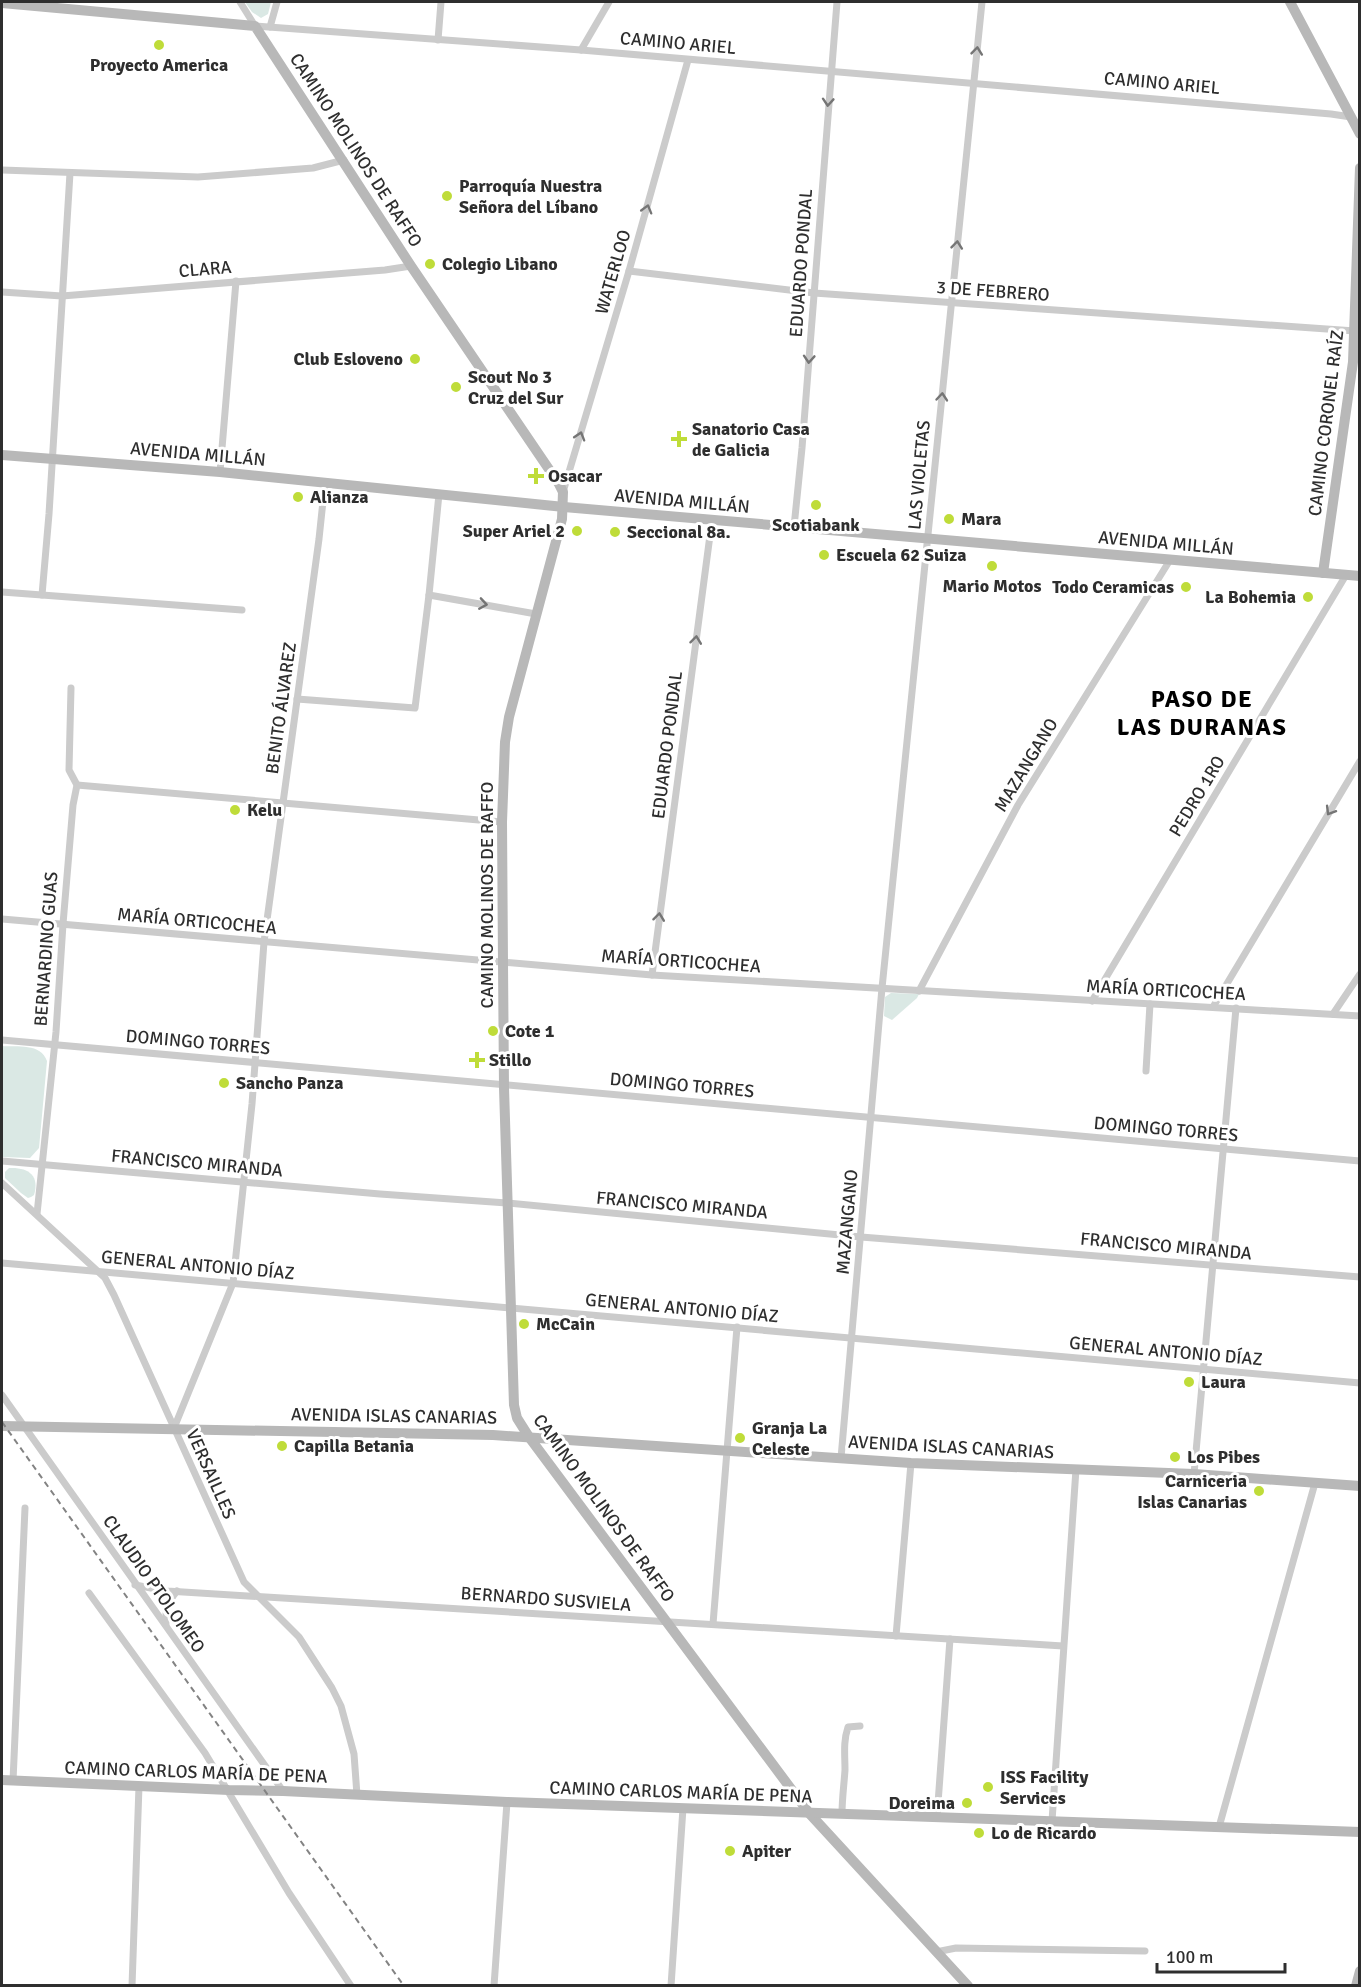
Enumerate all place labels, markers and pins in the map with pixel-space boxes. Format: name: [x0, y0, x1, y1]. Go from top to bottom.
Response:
marker: Proyecto America: [152, 38, 166, 52]
place label: Proyecto America: [90, 54, 228, 76]
place label: Parroquía Nuestra Señora del Líbano: [459, 175, 602, 218]
marker: Parroquía Nuestra Señora del Líbano: [440, 189, 454, 203]
place label: Colegio Libano: [442, 253, 558, 275]
marker: Colegio Libano: [423, 257, 437, 271]
place label: Club Esloveno: [294, 348, 403, 370]
marker: Club Esloveno: [408, 352, 422, 366]
place label: Scout No 3 Cruz del Sur: [468, 366, 564, 409]
marker: Scout No 3 Cruz del Sur: [449, 380, 463, 394]
place label: Sanatorio Casa de Galicia: [692, 418, 810, 461]
marker: Sanatorio Casa de Galicia: [670, 430, 688, 448]
place label: Osacar: [548, 465, 603, 487]
marker: Osacar: [529, 469, 543, 483]
place label: Alianza: [310, 486, 368, 508]
marker: Alianza: [291, 490, 305, 504]
marker: Scotiabank: [809, 498, 823, 512]
place label: Mara: [961, 508, 1001, 530]
marker: Mara: [942, 512, 956, 526]
place label: Scotiabank: [772, 514, 860, 536]
place label: Super Ariel 2: [463, 520, 565, 542]
place label: Seccional 8a.: [627, 521, 731, 543]
marker: Super Ariel 2: [570, 524, 584, 538]
marker: Seccional 8a.: [608, 525, 622, 539]
place label: Escuela 62 Suiza: [836, 544, 966, 566]
marker: Escuela 62 Suiza: [817, 548, 831, 562]
marker: Mario Motos: [985, 559, 999, 573]
place label: Mario Motos: [943, 575, 1041, 597]
place label: Todo Ceramicas: [1052, 576, 1174, 598]
marker: Todo Ceramicas: [1179, 580, 1193, 594]
place label: La Bohemia: [1205, 586, 1296, 608]
marker: La Bohemia: [1301, 590, 1315, 604]
place label: Kelu: [247, 799, 282, 821]
marker: Kelu: [228, 803, 242, 817]
place label: Cote 1: [505, 1020, 555, 1042]
marker: Cote 1: [486, 1024, 500, 1038]
place label: Stillo: [489, 1049, 531, 1071]
marker: Stillo: [470, 1053, 484, 1067]
place label: Sancho Panza: [236, 1072, 343, 1094]
marker: Sancho Panza: [217, 1076, 231, 1090]
place label: McCain: [536, 1313, 595, 1335]
marker: McCain: [517, 1317, 531, 1331]
place label: Laura: [1201, 1371, 1246, 1393]
marker: Laura: [1182, 1375, 1196, 1389]
place label: Granja La Celeste: [752, 1417, 827, 1460]
marker: Granja La Celeste: [733, 1431, 747, 1445]
place label: Capilla Betania: [294, 1435, 414, 1457]
marker: Capilla Betania: [275, 1439, 289, 1453]
place label: Los Pibes: [1187, 1446, 1260, 1468]
marker: Los Pibes: [1168, 1450, 1182, 1464]
place label: Carniceria Islas Canarias: [1137, 1470, 1247, 1513]
marker: Carniceria Islas Canarias: [1252, 1484, 1266, 1498]
place label: ISS Facility Services: [1000, 1766, 1088, 1809]
marker: ISS Facility Services: [981, 1780, 995, 1794]
place label: Doreima: [889, 1792, 955, 1814]
marker: Doreima: [960, 1796, 974, 1810]
place label: Lo de Ricardo: [991, 1822, 1096, 1844]
marker: Lo de Ricardo: [972, 1826, 986, 1840]
place label: Apiter: [742, 1840, 792, 1862]
marker: Apiter: [723, 1844, 737, 1858]

